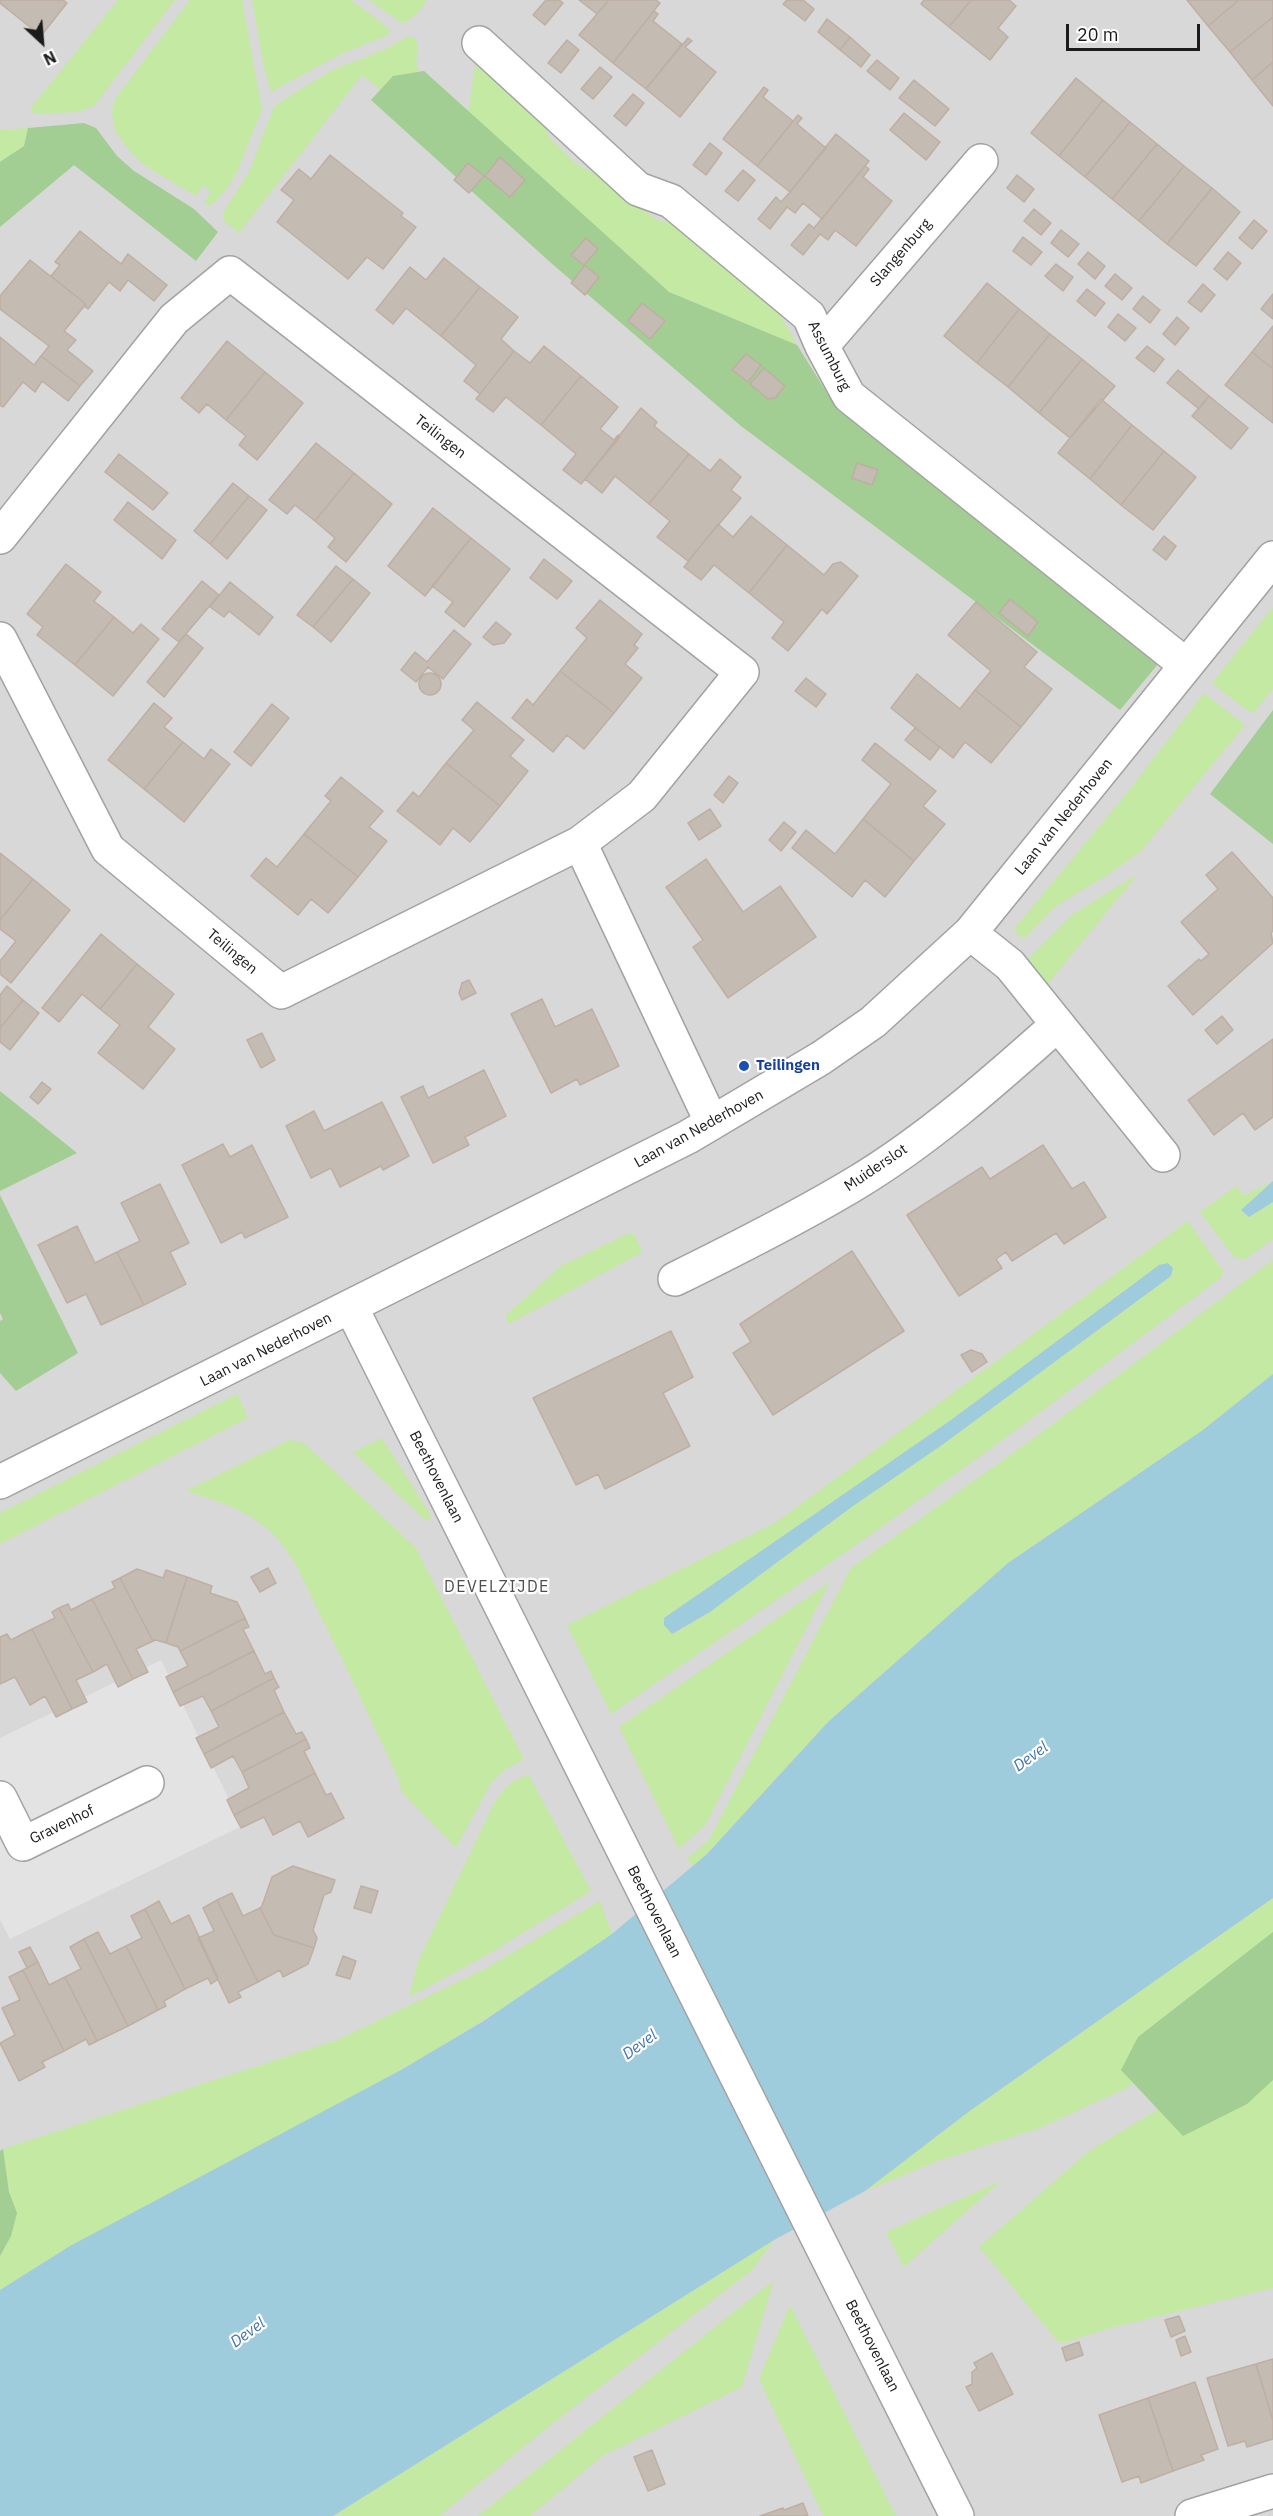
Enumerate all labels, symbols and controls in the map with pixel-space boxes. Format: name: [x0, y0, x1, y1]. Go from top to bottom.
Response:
north arrow: [12, 12, 72, 72]
scale bar: [1069, 12, 1202, 50]
text: 20 m: [1077, 23, 1119, 46]
text: N: [40, 47, 59, 70]
street label: Slangenburg: [867, 215, 935, 291]
street label: Assumburg: [804, 318, 854, 394]
street label: Teilingen: [411, 411, 469, 463]
street label: Laan van Nederhoven: [1011, 755, 1117, 879]
street label: Teilingen: [203, 926, 261, 978]
place label: Teilingen: [756, 1057, 820, 1075]
marker: Teilingen: [737, 1059, 751, 1073]
street label: Laan van Nederhoven: [631, 1086, 767, 1172]
street label: Muiderslot: [841, 1140, 911, 1196]
street label: Laan van Nederhoven: [197, 1309, 335, 1391]
street label: Beethovenlaan: [405, 1428, 467, 1526]
district label: DEVELZIJDE: [444, 1577, 550, 1597]
water label: Devel: [1010, 1738, 1052, 1776]
street label: Gravenhof: [27, 1802, 97, 1848]
street label: Beethovenlaan: [623, 1863, 685, 1961]
water label: Devel: [619, 2026, 661, 2064]
street label: Beethovenlaan: [841, 2297, 903, 2395]
water label: Devel: [227, 2314, 269, 2352]

